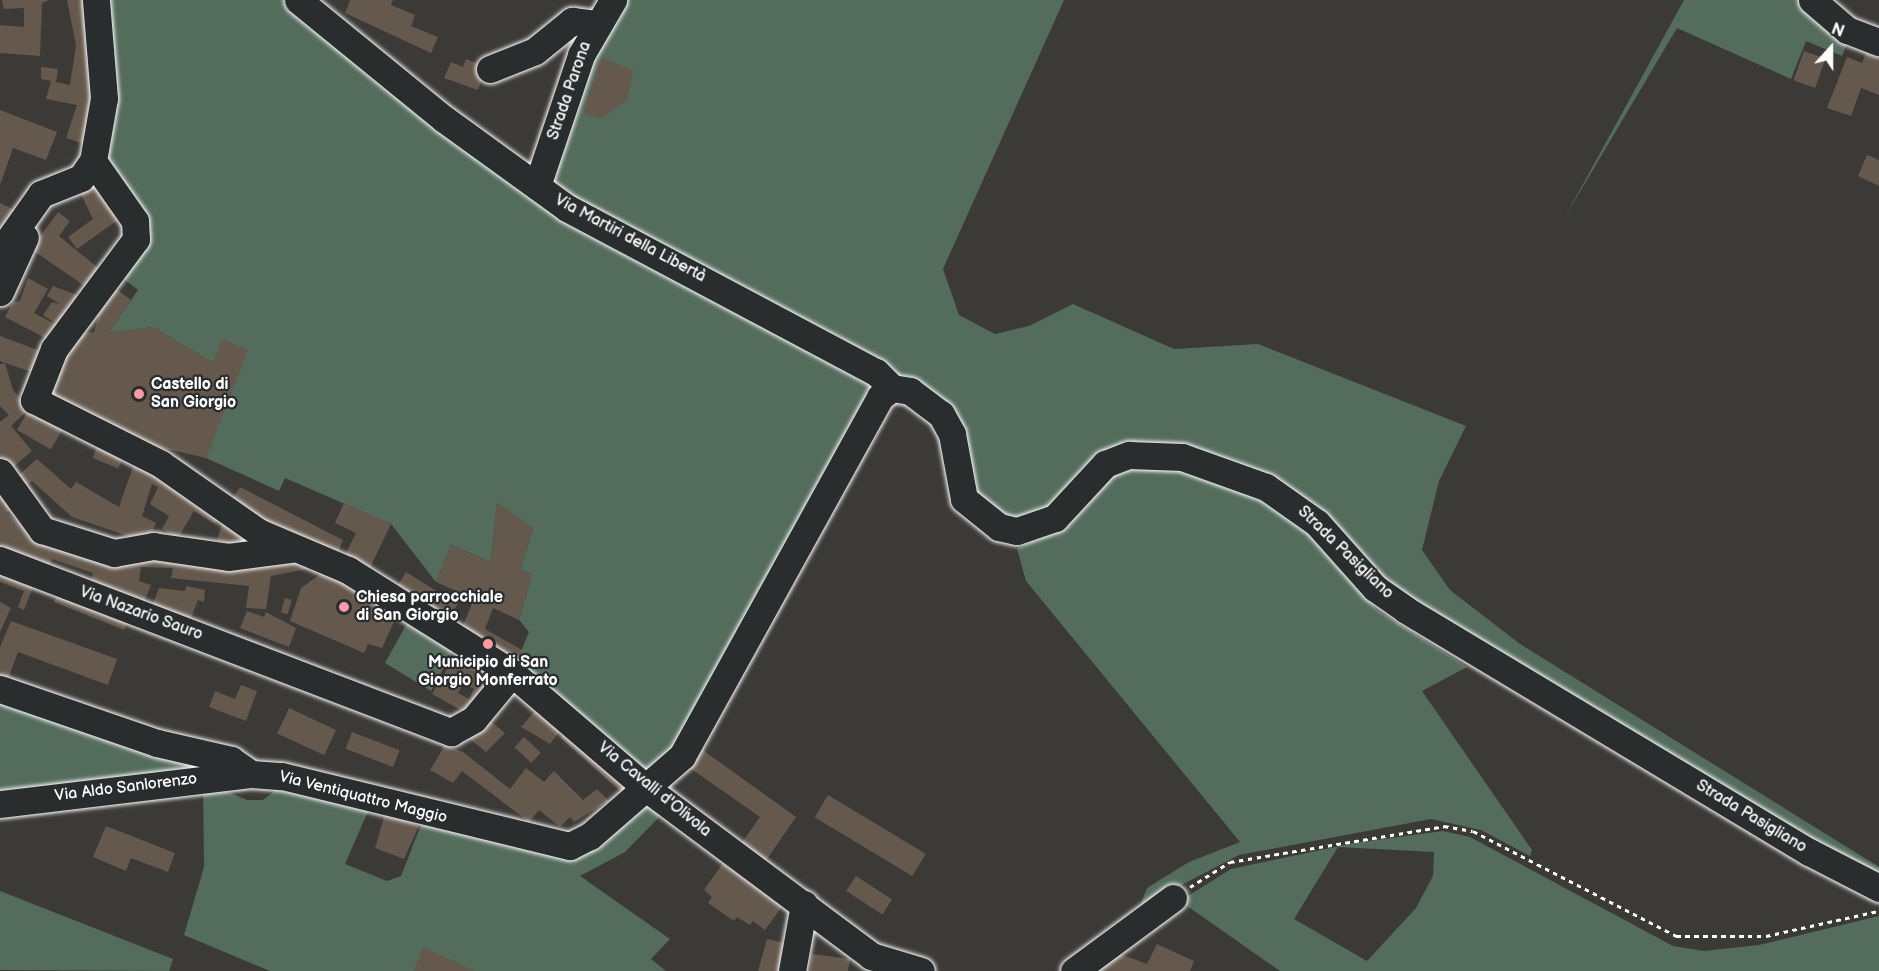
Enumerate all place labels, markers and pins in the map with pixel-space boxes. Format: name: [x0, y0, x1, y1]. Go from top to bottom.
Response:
place label: Castello di San Giorgio: [151, 375, 236, 413]
marker: Castello di San Giorgio: [132, 387, 146, 401]
place label: Chiesa parrocchiale di San Giorgio: [356, 588, 503, 626]
marker: Chiesa parrocchiale di San Giorgio: [337, 600, 351, 614]
marker: Municipio di San Giorgio Monferrato: [481, 637, 495, 651]
place label: Municipio di San Giorgio Monferrato: [418, 653, 558, 691]

